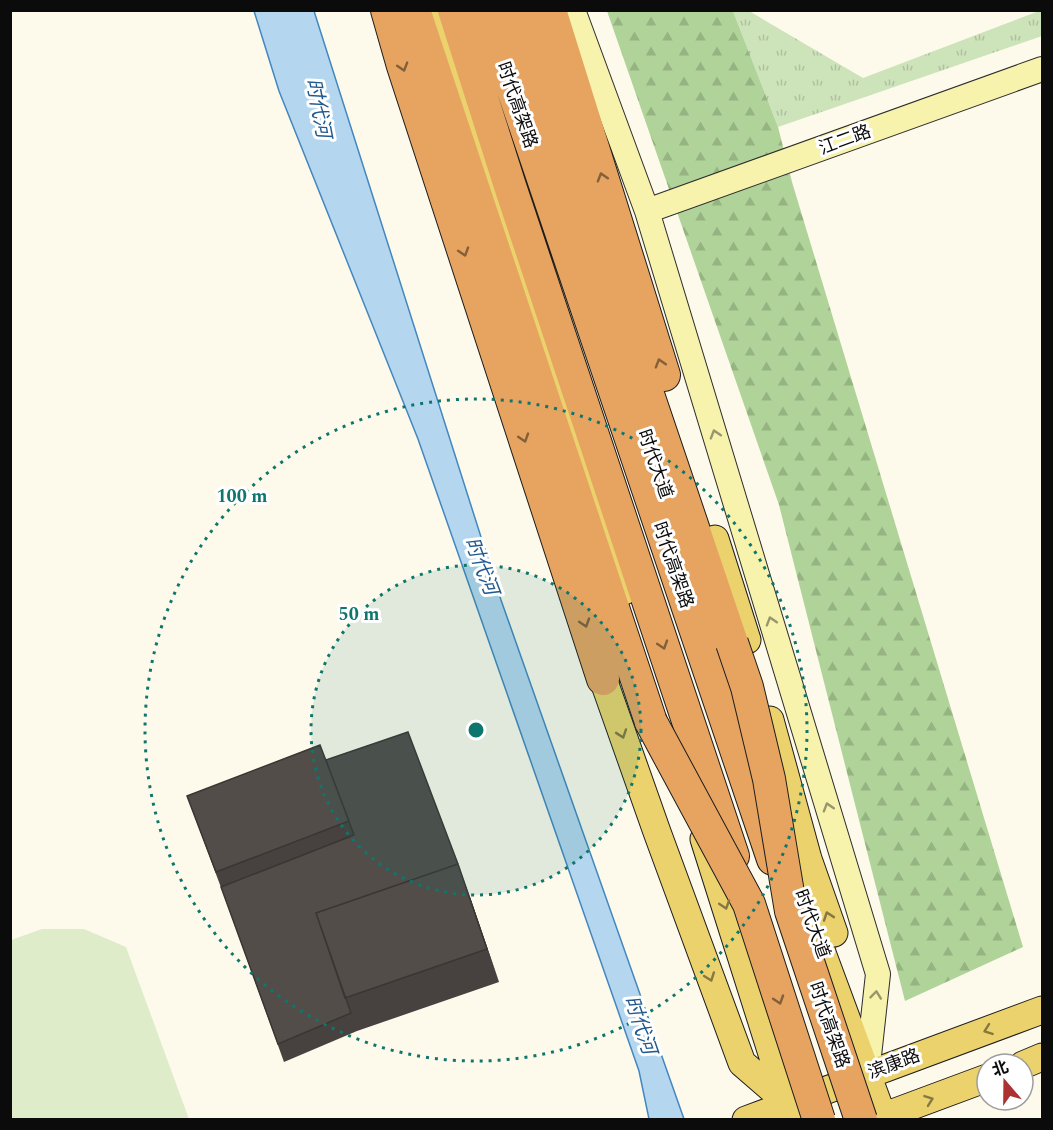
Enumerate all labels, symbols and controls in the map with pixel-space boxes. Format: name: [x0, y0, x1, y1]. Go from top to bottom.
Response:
street label: 时代高架路: [490, 58, 544, 152]
one-way arrow: [396, 61, 408, 72]
water label: 时代河: [298, 76, 339, 144]
street label: 江二路: [815, 118, 875, 162]
one-way arrow: [597, 172, 609, 183]
one-way arrow: [456, 246, 469, 257]
one-way arrow: [655, 358, 667, 369]
street label: 时代大道: [631, 426, 679, 502]
one-way arrow: [710, 429, 722, 440]
one-way arrow: [517, 432, 529, 443]
text: 100 m: [216, 483, 268, 510]
street label: 时代高架路: [646, 518, 700, 612]
water label: 时代河: [456, 533, 507, 603]
text: 50 m: [339, 601, 379, 628]
one-way arrow: [766, 616, 778, 627]
one-way arrow: [577, 617, 590, 628]
one-way arrow: [655, 639, 668, 650]
centre of rings: [466, 720, 486, 740]
one-way arrow: [615, 728, 628, 739]
one-way arrow: [823, 803, 835, 813]
street label: 时代大道: [787, 886, 837, 962]
one-way arrow: [717, 899, 730, 910]
one-way arrow: [823, 911, 835, 922]
one-way arrow: [703, 971, 715, 982]
street label: 时代高架路: [802, 978, 856, 1072]
one-way arrow: [869, 990, 882, 999]
water label: 时代河: [616, 992, 665, 1062]
one-way arrow: [772, 994, 784, 1005]
one-way arrow: [983, 1022, 993, 1035]
street label: 滨康路: [864, 1042, 924, 1086]
north arrow: [975, 1052, 1035, 1112]
text: 北: [989, 1055, 1012, 1083]
one-way arrow: [923, 1094, 934, 1107]

